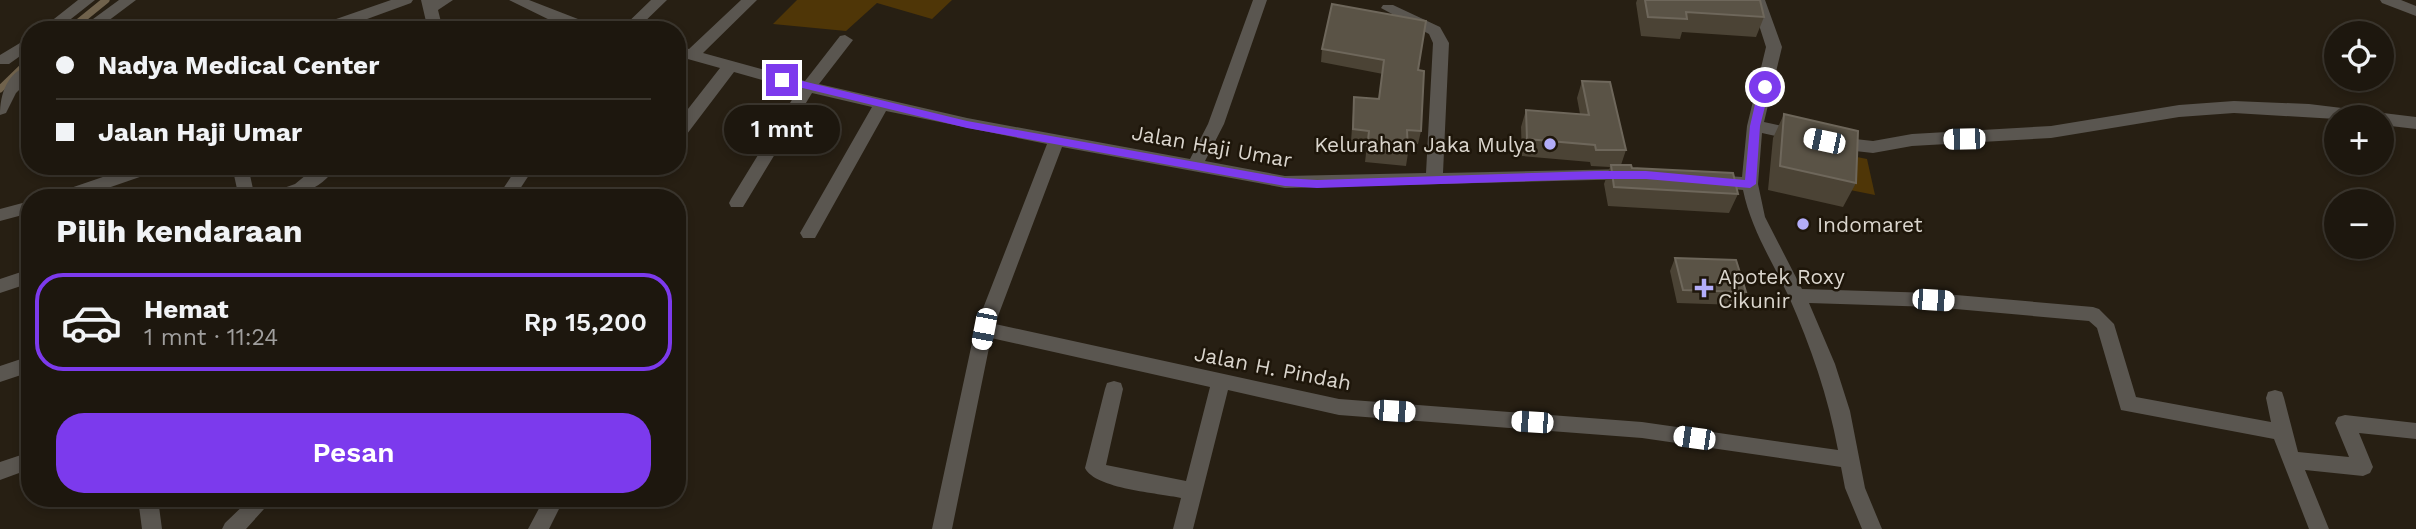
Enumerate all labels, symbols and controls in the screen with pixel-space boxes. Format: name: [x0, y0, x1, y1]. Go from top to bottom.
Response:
map controls: [2324, 21, 2394, 259]
button: locate: [2324, 21, 2394, 91]
text: Nadya Medical Center: [98, 50, 379, 80]
route end: [766, 64, 798, 96]
route start: [1749, 71, 1781, 103]
callout: 1 mnt: [724, 104, 840, 154]
button: +: [2324, 105, 2394, 175]
text: 1 mnt: [751, 116, 813, 143]
text: Jalan Haji Umar: [98, 117, 302, 147]
street label: Jalan Haji Umar: [1130, 120, 1295, 173]
car: [1802, 126, 1847, 156]
car: [1943, 128, 1986, 150]
place label: Kelurahan Jaka Mulya: [1314, 132, 1536, 157]
marker: Kelurahan Jaka Mulya: [1542, 136, 1558, 152]
button: −: [2324, 189, 2394, 259]
text: Pilih kendaraan: [56, 212, 303, 250]
place label: Indomaret: [1817, 212, 1923, 237]
marker: Indomaret: [1795, 216, 1811, 232]
place label: Apotek Roxy Cikunir: [1718, 264, 1845, 313]
marker: Apotek Roxy Cikunir: [1696, 280, 1712, 296]
car: [1912, 288, 1955, 312]
icon: car: [60, 291, 123, 354]
text: Hemat: [144, 294, 229, 324]
car: [970, 306, 999, 352]
text: Rp 15,200: [524, 307, 647, 337]
text: 1 mnt · 11:24: [144, 324, 278, 351]
street label: Jalan H. Pindah: [1192, 341, 1354, 395]
car: [1373, 399, 1416, 423]
car: [1511, 410, 1554, 434]
button: Pesan: [56, 413, 651, 493]
car: [1672, 425, 1717, 451]

